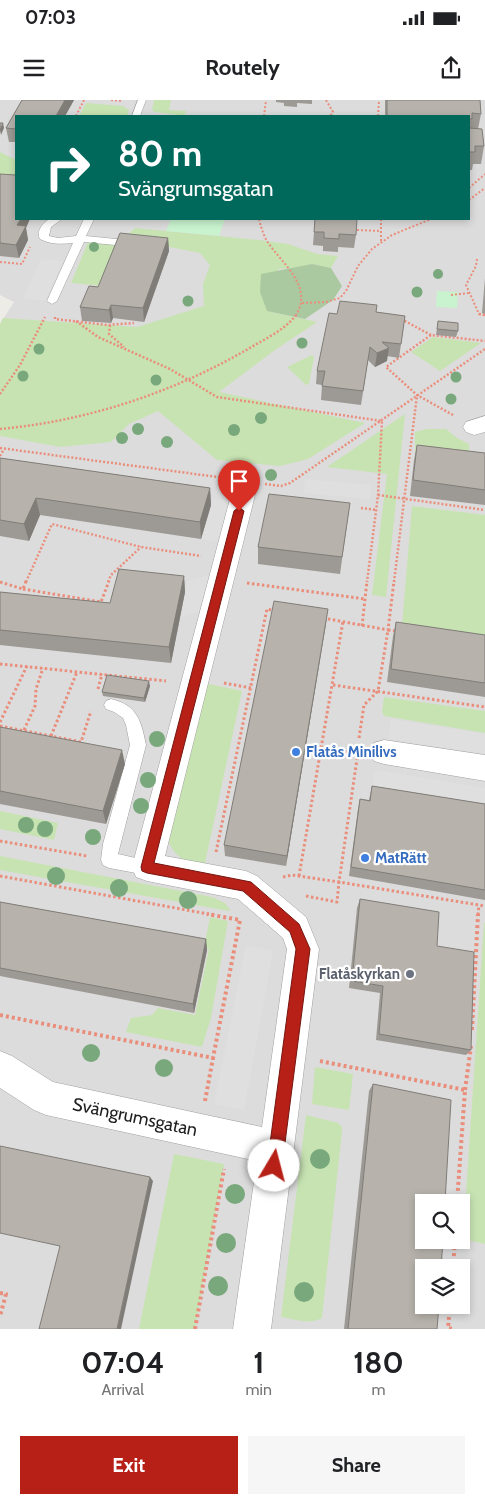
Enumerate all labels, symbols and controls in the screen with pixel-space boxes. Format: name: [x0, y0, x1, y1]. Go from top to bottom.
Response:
text: 07:03: [25, 6, 76, 29]
icon: menu: [20, 54, 48, 82]
text: Routely: [205, 54, 280, 81]
icon: share: [437, 54, 465, 82]
text: 80 m: [118, 132, 202, 175]
icon: right: [35, 135, 100, 200]
text: Svängrumsgatan: [118, 175, 273, 202]
pin: [218, 460, 260, 511]
icon: arrive: [225, 467, 253, 495]
place label: Flatås Minilivs: [306, 743, 397, 761]
marker: Flatås Minilivs: [290, 746, 302, 758]
place label: MatRätt: [375, 849, 427, 867]
marker: MatRätt: [359, 852, 371, 864]
place label: Flatåskyrkan: [319, 965, 400, 983]
marker: Flatåskyrkan: [404, 968, 416, 980]
street label: Svängrumsgatan: [70, 1093, 200, 1141]
position arrow: [247, 1139, 299, 1191]
map controls: [415, 1194, 470, 1314]
button: search: [415, 1194, 470, 1249]
button: layers: [415, 1259, 470, 1314]
text: 07:04: [81, 1344, 164, 1381]
text: 1: [253, 1344, 264, 1381]
text: 180: [353, 1344, 404, 1381]
text: Arrival: [101, 1380, 144, 1399]
text: min: [246, 1380, 272, 1399]
text: m: [371, 1380, 385, 1399]
button: Exit: [20, 1436, 238, 1494]
button: Share: [248, 1436, 465, 1494]

